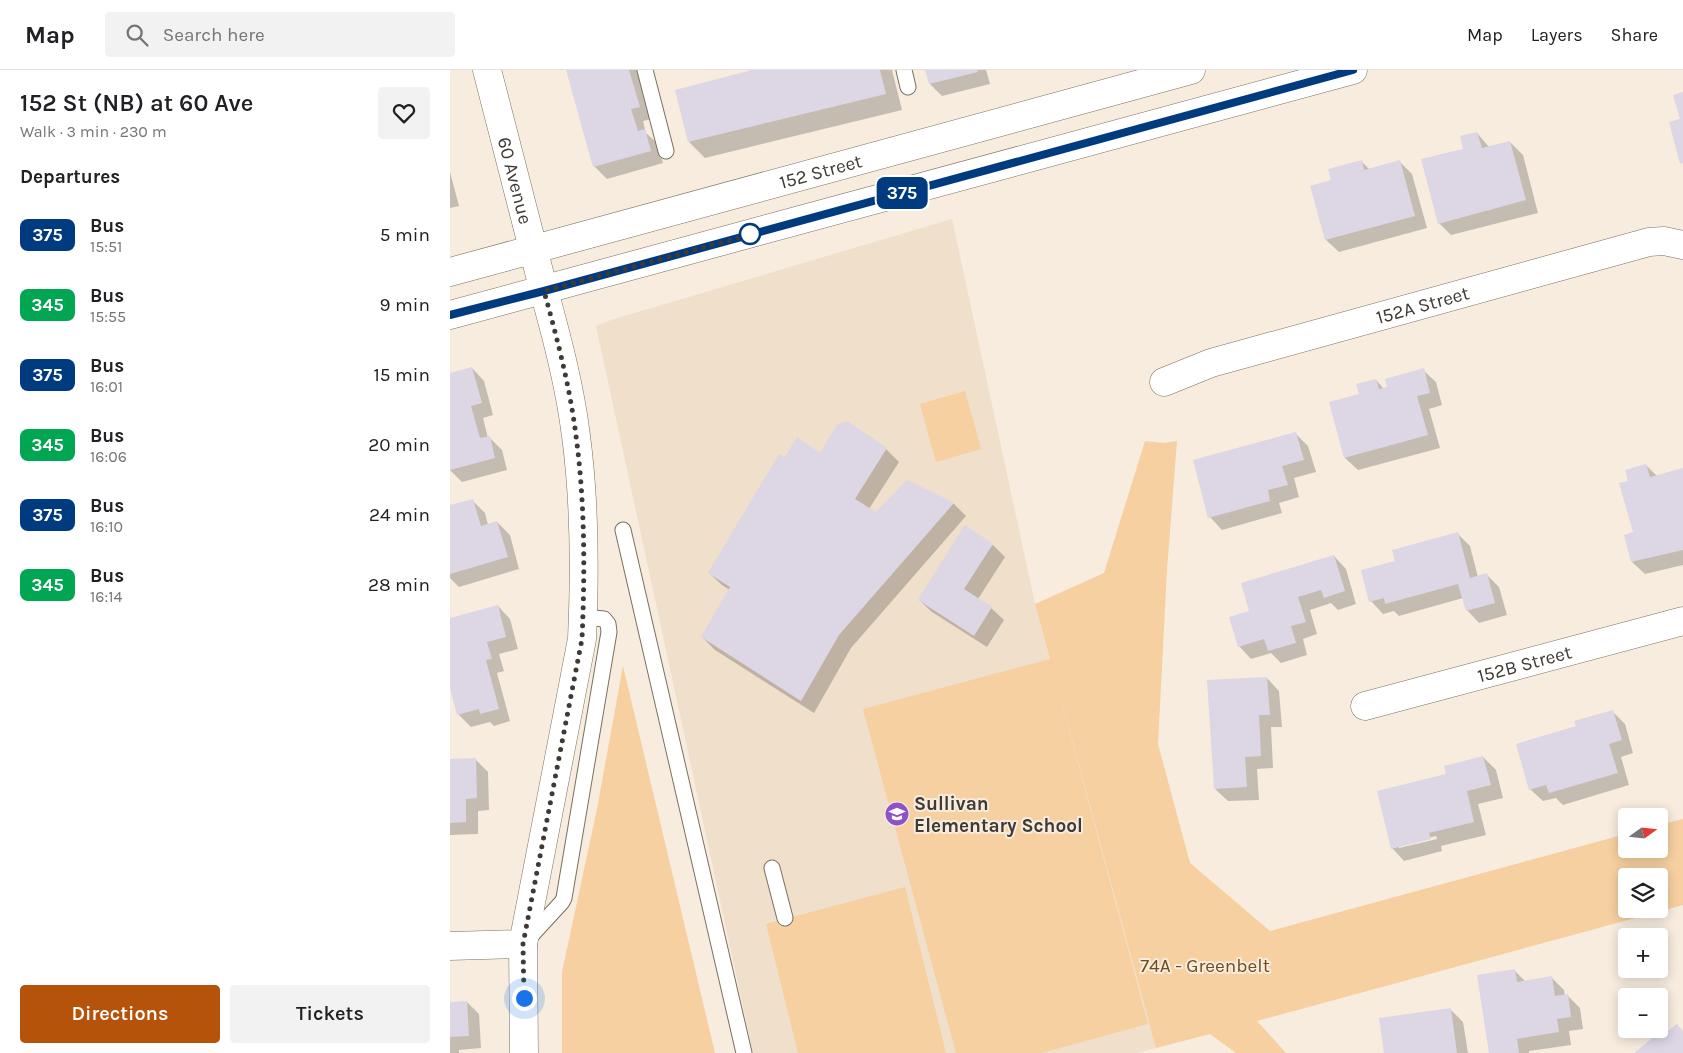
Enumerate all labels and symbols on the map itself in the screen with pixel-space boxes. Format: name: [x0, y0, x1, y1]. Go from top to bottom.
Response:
street label: 60 Avenue: [493, 135, 536, 227]
street label: 152 Street: [777, 150, 865, 194]
line badge: 375: [873, 177, 931, 209]
unlabelled marker: [739, 223, 761, 245]
street label: 152A Street: [1374, 282, 1472, 329]
street label: 152B Street: [1475, 641, 1574, 687]
place label: Sullivan Elementary School: [914, 793, 1083, 837]
school or university icon: Sullivan Elementary School: [884, 801, 910, 827]
north arrow: [1618, 808, 1668, 858]
park label: 74A - Greenbelt: [1140, 955, 1270, 977]
your location: [512, 986, 537, 1011]

